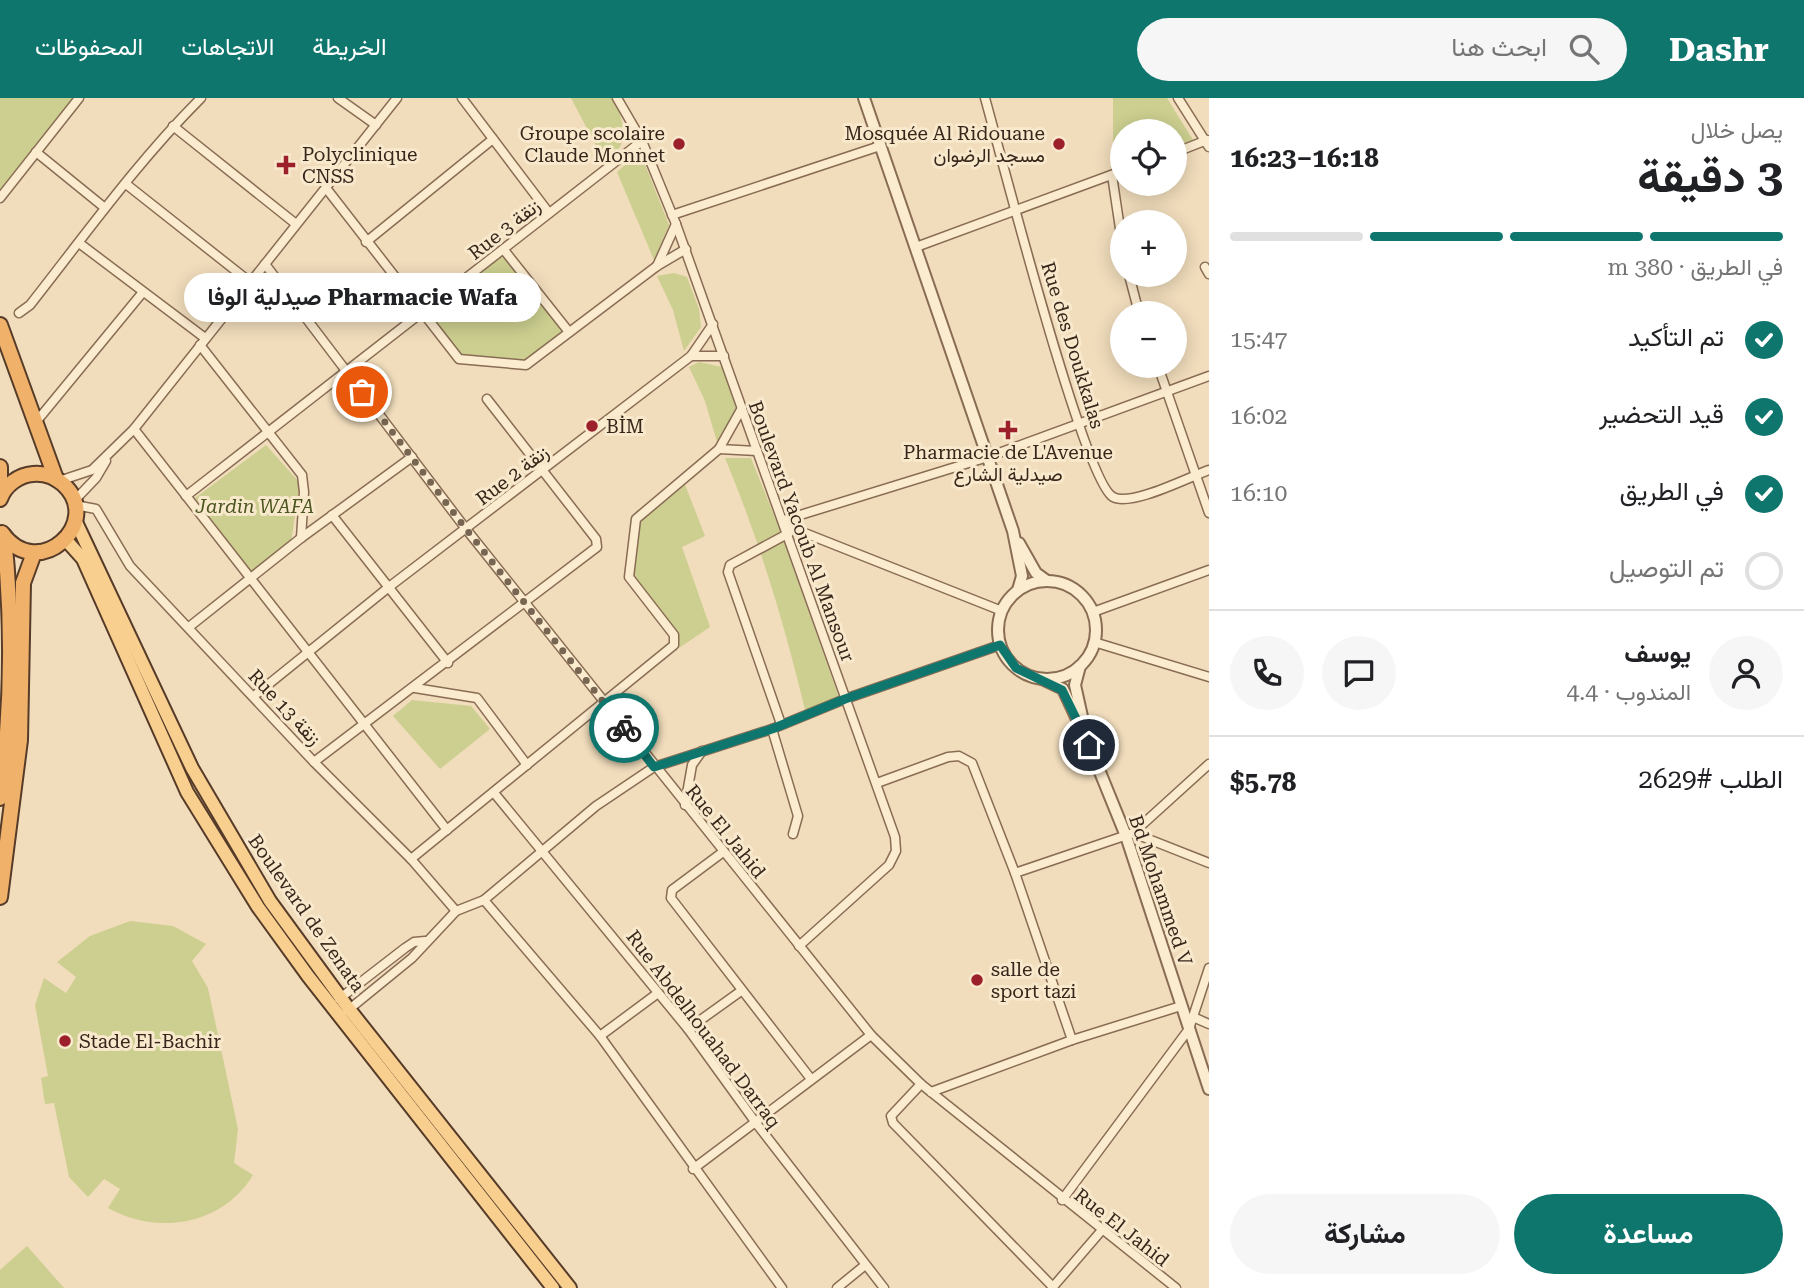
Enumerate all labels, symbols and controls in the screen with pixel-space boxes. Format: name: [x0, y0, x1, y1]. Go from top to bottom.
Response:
search box: [1137, 18, 1627, 81]
icon: search: [1565, 30, 1603, 68]
text: Dashr: [1669, 30, 1769, 69]
text: ابحث هنا: [1451, 32, 1547, 62]
text: المحفوظات: [35, 33, 143, 61]
text: الاتجاهات: [181, 33, 274, 61]
text: الخريطة: [312, 33, 387, 61]
text: يصل خلال: [1691, 117, 1783, 144]
map controls: [1110, 119, 1187, 378]
button: locate: [1110, 119, 1187, 196]
place label: Groupe scolaire Claude Monnet: [520, 122, 665, 167]
place label: Mosquée Al Ridouane مسجد الرضوان: [845, 122, 1045, 167]
marker: Groupe scolaire Claude Monnet: [671, 136, 687, 152]
marker: Mosquée Al Ridouane مسجد الرضوان: [1051, 136, 1067, 152]
place label: Polyclinique CNSS: [302, 143, 417, 188]
text: 16:18–16:23: [1230, 143, 1379, 173]
text: 3 دقيقة: [1637, 149, 1783, 203]
marker: Polyclinique CNSS: [276, 155, 296, 175]
street label: Rue 3 زنقة: [464, 194, 545, 265]
button: +: [1110, 210, 1187, 287]
text: في الطريق · 380 m: [1608, 254, 1783, 281]
street label: Rue des Doukkalas: [1036, 259, 1109, 431]
callout: Pharmacie Wafa صيدلية الوفا: [184, 273, 540, 322]
text: Pharmacie Wafa صيدلية الوفا: [208, 284, 517, 311]
button: −: [1110, 301, 1187, 378]
icon: check: [1745, 321, 1783, 359]
text: تم التأكيد: [1628, 322, 1724, 352]
text: 15:47: [1230, 326, 1287, 353]
pin: [332, 362, 392, 422]
icon: bag: [343, 373, 381, 411]
street label: Boulevard Yacoub Al Mansour: [744, 398, 860, 665]
icon: check: [1745, 398, 1783, 436]
text: قيد التحضير: [1599, 399, 1724, 429]
text: 16:02: [1230, 403, 1287, 430]
place label: BİM: [606, 415, 644, 438]
marker: BİM: [584, 418, 600, 434]
marker: Pharmacie de L'Avenue صيدلية الشارع: [1000, 422, 1016, 438]
street label: Rue 2 زنقة: [471, 441, 553, 510]
place label: Pharmacie de L'Avenue صيدلية الشارع: [903, 441, 1113, 487]
icon: check: [1745, 475, 1783, 513]
text: في الطريق: [1619, 476, 1724, 506]
text: 16:10: [1230, 480, 1287, 507]
park label: Jardin WAFA: [195, 495, 314, 518]
text: تم التوصيل: [1609, 553, 1724, 583]
button: phone: [1230, 636, 1304, 710]
button: chat: [1322, 636, 1396, 710]
button: person: [1709, 636, 1783, 710]
text: يوسف: [1624, 638, 1691, 668]
street label: Rue 13 زنقة: [244, 664, 326, 750]
text: المندوب · 4.4: [1566, 679, 1691, 706]
courier: [589, 693, 659, 763]
icon: bike: [605, 709, 643, 747]
pin: [1059, 715, 1119, 775]
icon: home: [1070, 726, 1108, 764]
text: الطلب #2629: [1638, 764, 1783, 794]
text: $5.78: [1230, 767, 1296, 797]
street label: Rue El Jahid: [681, 780, 770, 883]
street label: Bd Mohammed V: [1124, 812, 1197, 969]
street label: Boulevard de Zenata: [243, 830, 370, 997]
street label: Rue Abdelhouahad Darraq: [622, 926, 786, 1133]
place label: salle de sport tazi: [991, 958, 1076, 1003]
marker: salle de sport tazi: [969, 972, 985, 988]
place label: Stade El-Bachir: [79, 1030, 221, 1053]
marker: Stade El-Bachir: [57, 1033, 73, 1049]
street label: Rue El Jahid: [1070, 1183, 1174, 1272]
button: مشاركة: [1230, 1194, 1500, 1274]
button: مساعدة: [1514, 1194, 1783, 1274]

